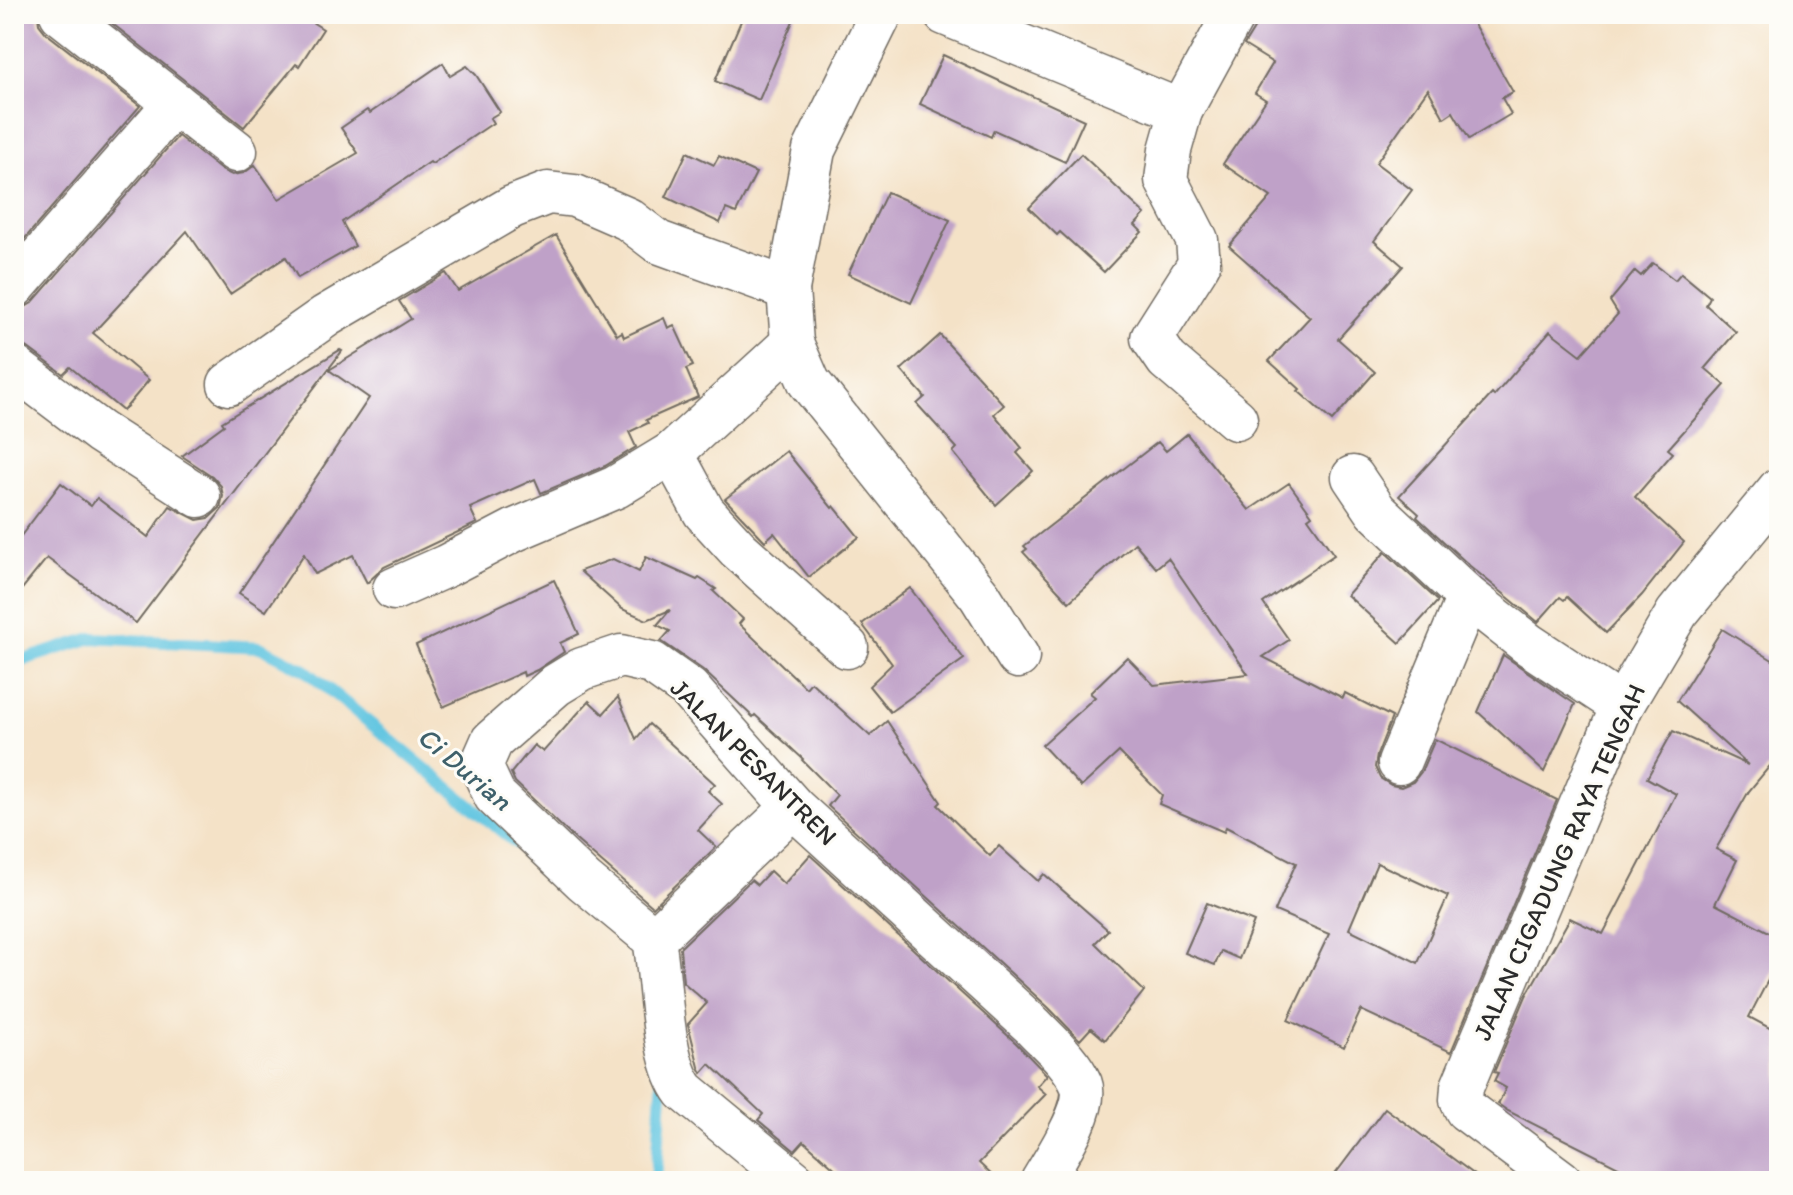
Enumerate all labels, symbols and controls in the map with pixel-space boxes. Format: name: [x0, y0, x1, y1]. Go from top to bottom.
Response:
street label: JALAN PESANTREN: [664, 672, 844, 852]
street label: JALAN CIGADUNG RAYA TENGAH: [1466, 679, 1652, 1045]
water label: Ci Durian: [411, 719, 519, 817]

